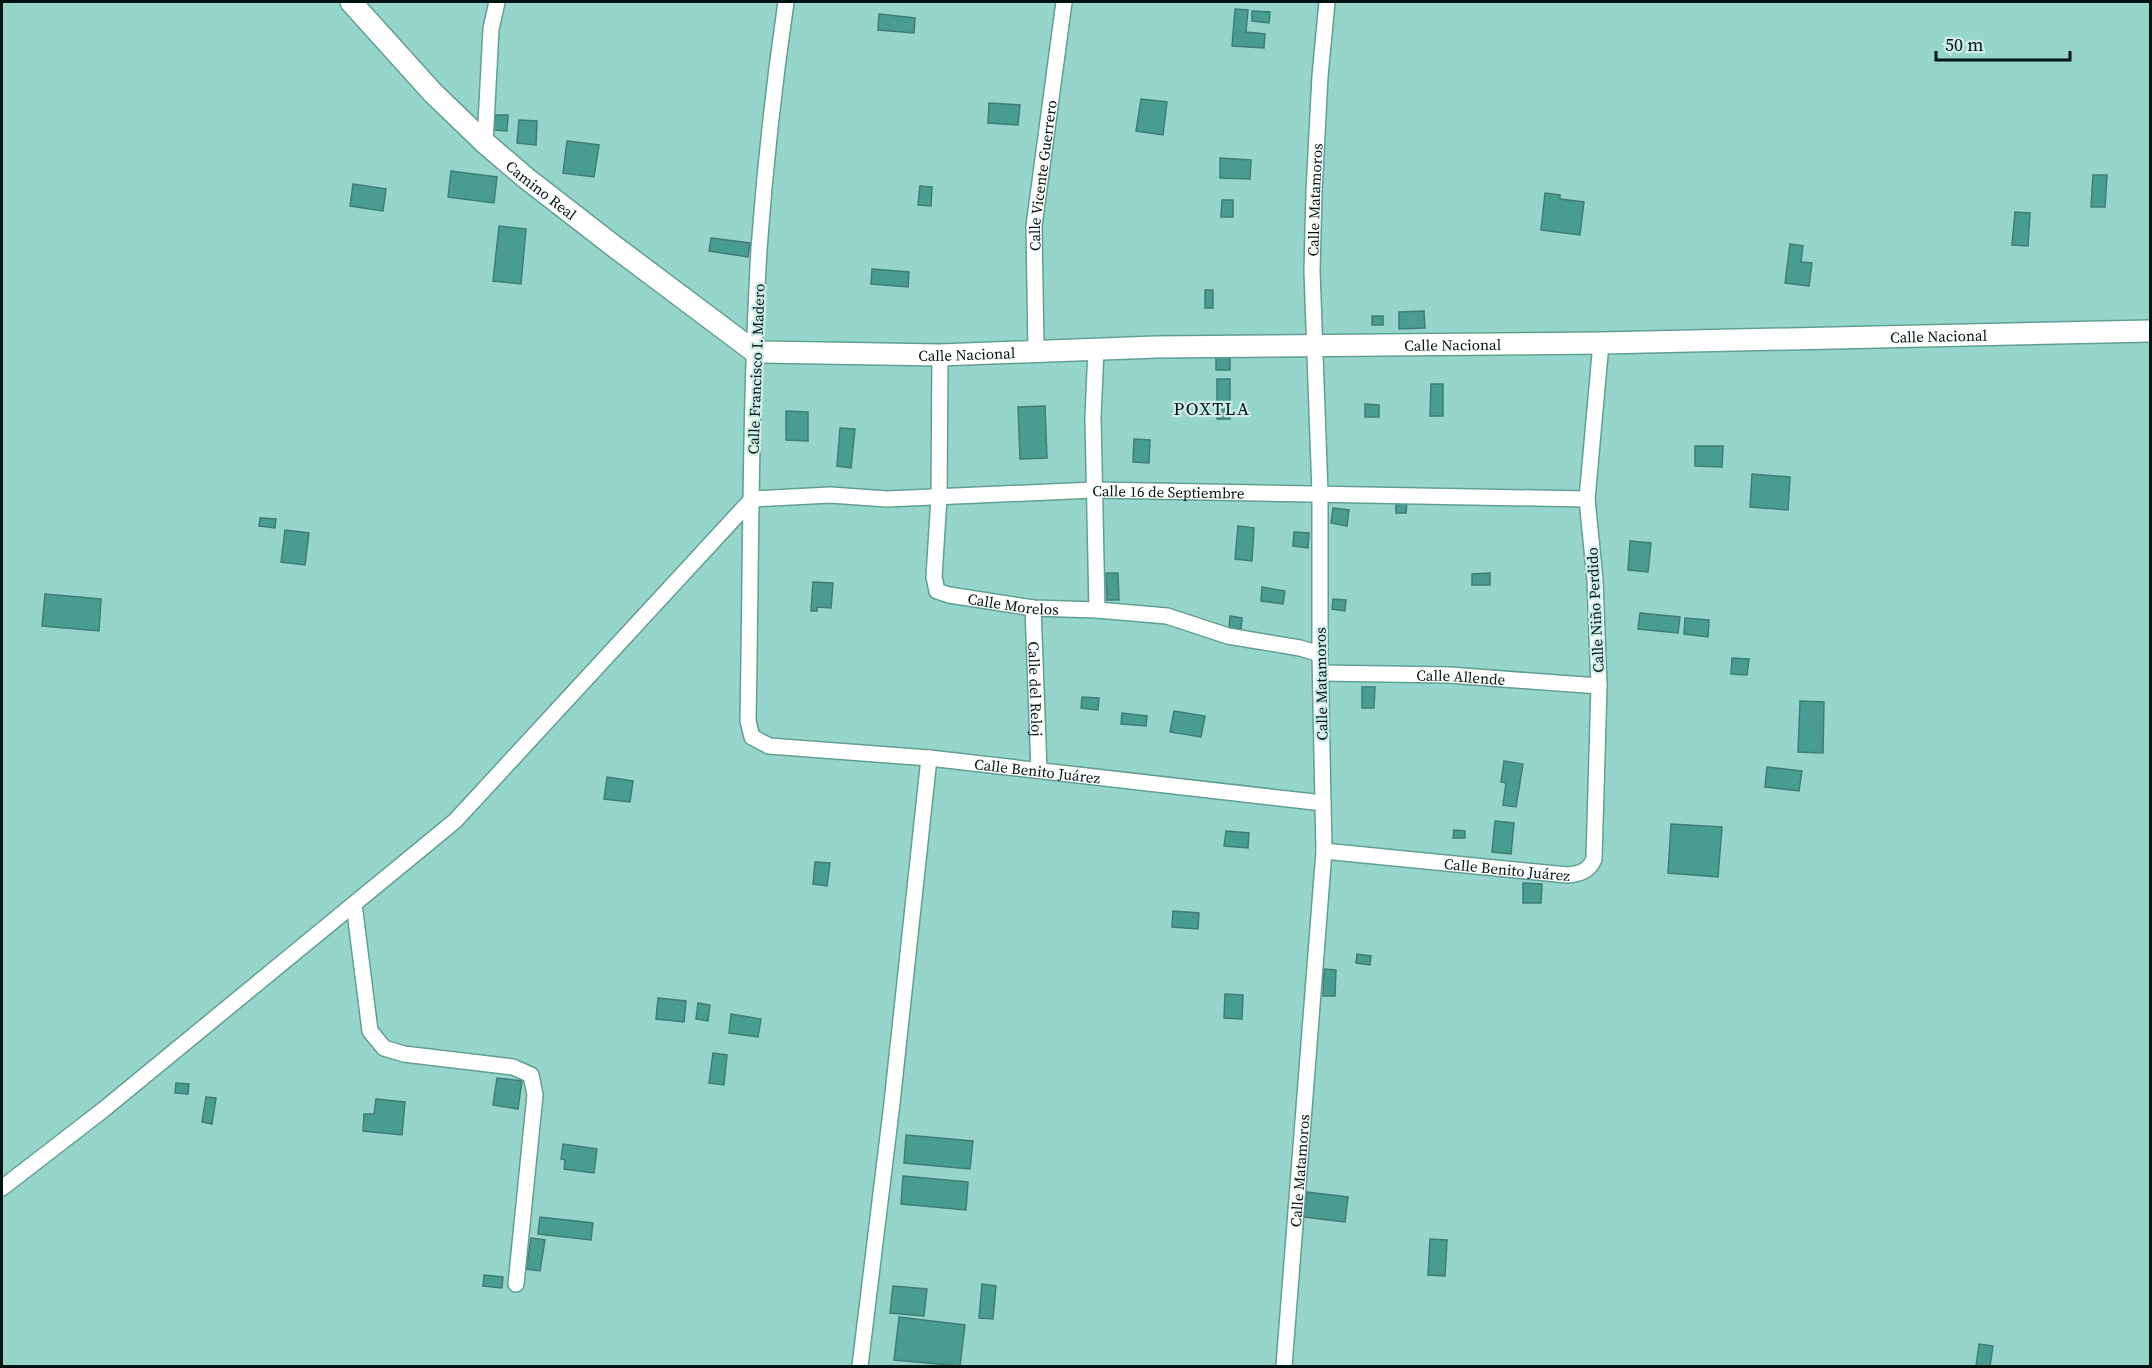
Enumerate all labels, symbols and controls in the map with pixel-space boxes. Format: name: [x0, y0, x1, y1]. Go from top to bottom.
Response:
scale bar: [1936, 24, 2070, 62]
text: 50 m: [1945, 32, 1983, 57]
street label: Calle Vicente Guerrero: [1023, 99, 1061, 251]
street label: Calle Matamoros: [1302, 143, 1327, 257]
street label: Camino Real: [502, 155, 582, 225]
street label: Calle Francisco I. Madero: [743, 283, 769, 455]
street label: Calle Nacional: [1890, 324, 1988, 347]
street label: Calle Nacional: [1404, 333, 1502, 355]
street label: Calle Nacional: [918, 342, 1016, 366]
district label: POXTLA: [1174, 396, 1250, 421]
street label: Calle 16 de Septiembre: [1092, 479, 1245, 503]
street label: Calle Niño Perdido: [1581, 547, 1609, 673]
street label: Calle Morelos: [966, 588, 1059, 619]
street label: Calle Matamoros: [1310, 627, 1332, 741]
street label: Calle del Reloj: [1024, 641, 1048, 737]
street label: Calle Allende: [1416, 664, 1506, 690]
street label: Calle Benito Juárez: [973, 753, 1102, 788]
street label: Calle Benito Juárez: [1443, 852, 1571, 886]
street label: Calle Matamoros: [1284, 1113, 1314, 1228]

